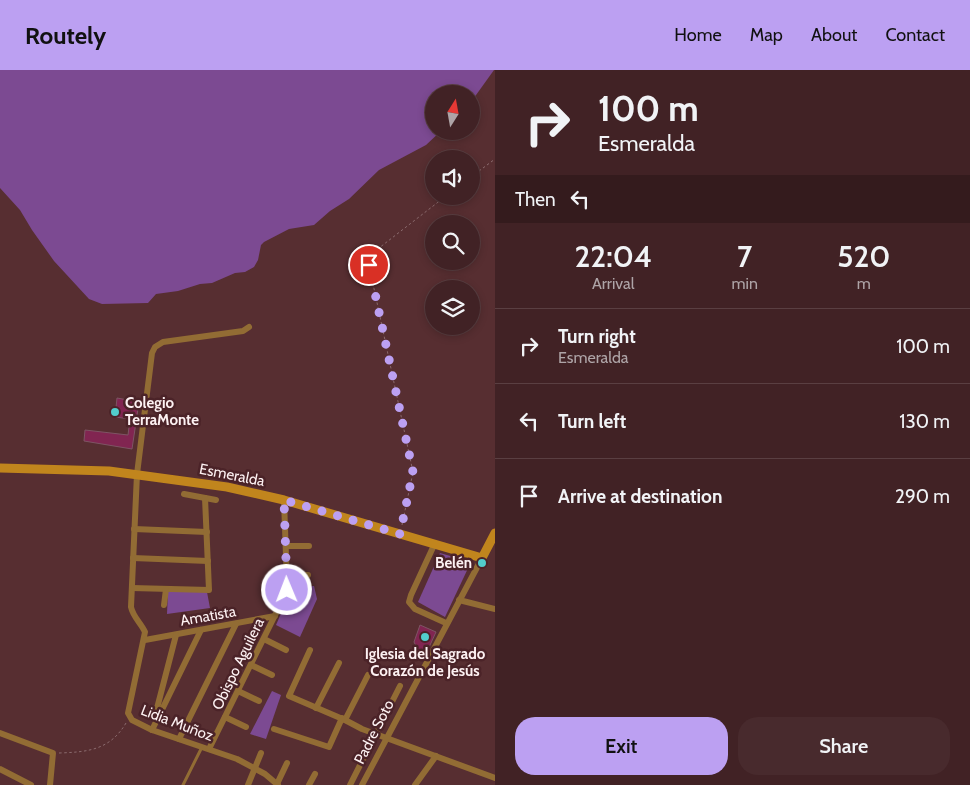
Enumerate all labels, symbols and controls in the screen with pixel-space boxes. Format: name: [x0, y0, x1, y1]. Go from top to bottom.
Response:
text: Routely: [25, 21, 106, 50]
text: Home: [674, 24, 722, 46]
text: Map: [750, 24, 783, 46]
text: About: [811, 24, 857, 46]
text: Contact: [885, 24, 945, 46]
north arrow: [425, 85, 480, 140]
map controls: [425, 85, 480, 335]
text: 100 m: [598, 87, 699, 130]
icon: right: [515, 90, 580, 155]
text: Esmeralda: [598, 130, 695, 157]
button: sound: [425, 150, 480, 205]
icon: left: [566, 185, 594, 213]
text: Then: [515, 188, 556, 211]
button: search: [425, 215, 480, 270]
text: 22:04: [575, 238, 652, 275]
text: 7: [737, 238, 752, 275]
text: 520: [837, 238, 890, 275]
pin: [348, 244, 390, 286]
icon: arrive: [355, 251, 383, 279]
text: Arrival: [592, 274, 635, 293]
text: min: [731, 274, 758, 293]
text: m: [857, 274, 871, 293]
button: layers: [425, 280, 480, 335]
text: Turn right: [558, 325, 636, 348]
icon: right: [515, 332, 543, 360]
text: 100 m: [896, 335, 950, 358]
text: Esmeralda: [558, 348, 629, 367]
place label: Colegio TerraMonte: [125, 394, 199, 429]
marker: Colegio TerraMonte: [109, 406, 121, 418]
icon: left: [515, 407, 543, 435]
text: Turn left: [558, 410, 626, 433]
text: 130 m: [899, 410, 950, 433]
street label: Esmeralda: [198, 460, 267, 490]
icon: arrive: [515, 482, 543, 510]
text: Arrive at destination: [558, 485, 722, 508]
text: 290 m: [895, 485, 950, 508]
place label: Belén: [435, 554, 472, 572]
marker: Belén: [476, 557, 488, 569]
position arrow: [260, 563, 312, 615]
street label: Amatista: [179, 602, 238, 630]
street label: Obispo Aguilera: [208, 615, 268, 713]
marker: Iglesia del Sagrado Corazón de Jesús: [419, 631, 431, 643]
place label: Iglesia del Sagrado Corazón de Jesús: [365, 645, 486, 680]
street label: Padre Soto: [350, 697, 398, 767]
street label: Lidia Muñoz: [138, 701, 216, 745]
button: Exit: [515, 717, 728, 775]
button: Share: [738, 717, 950, 775]

